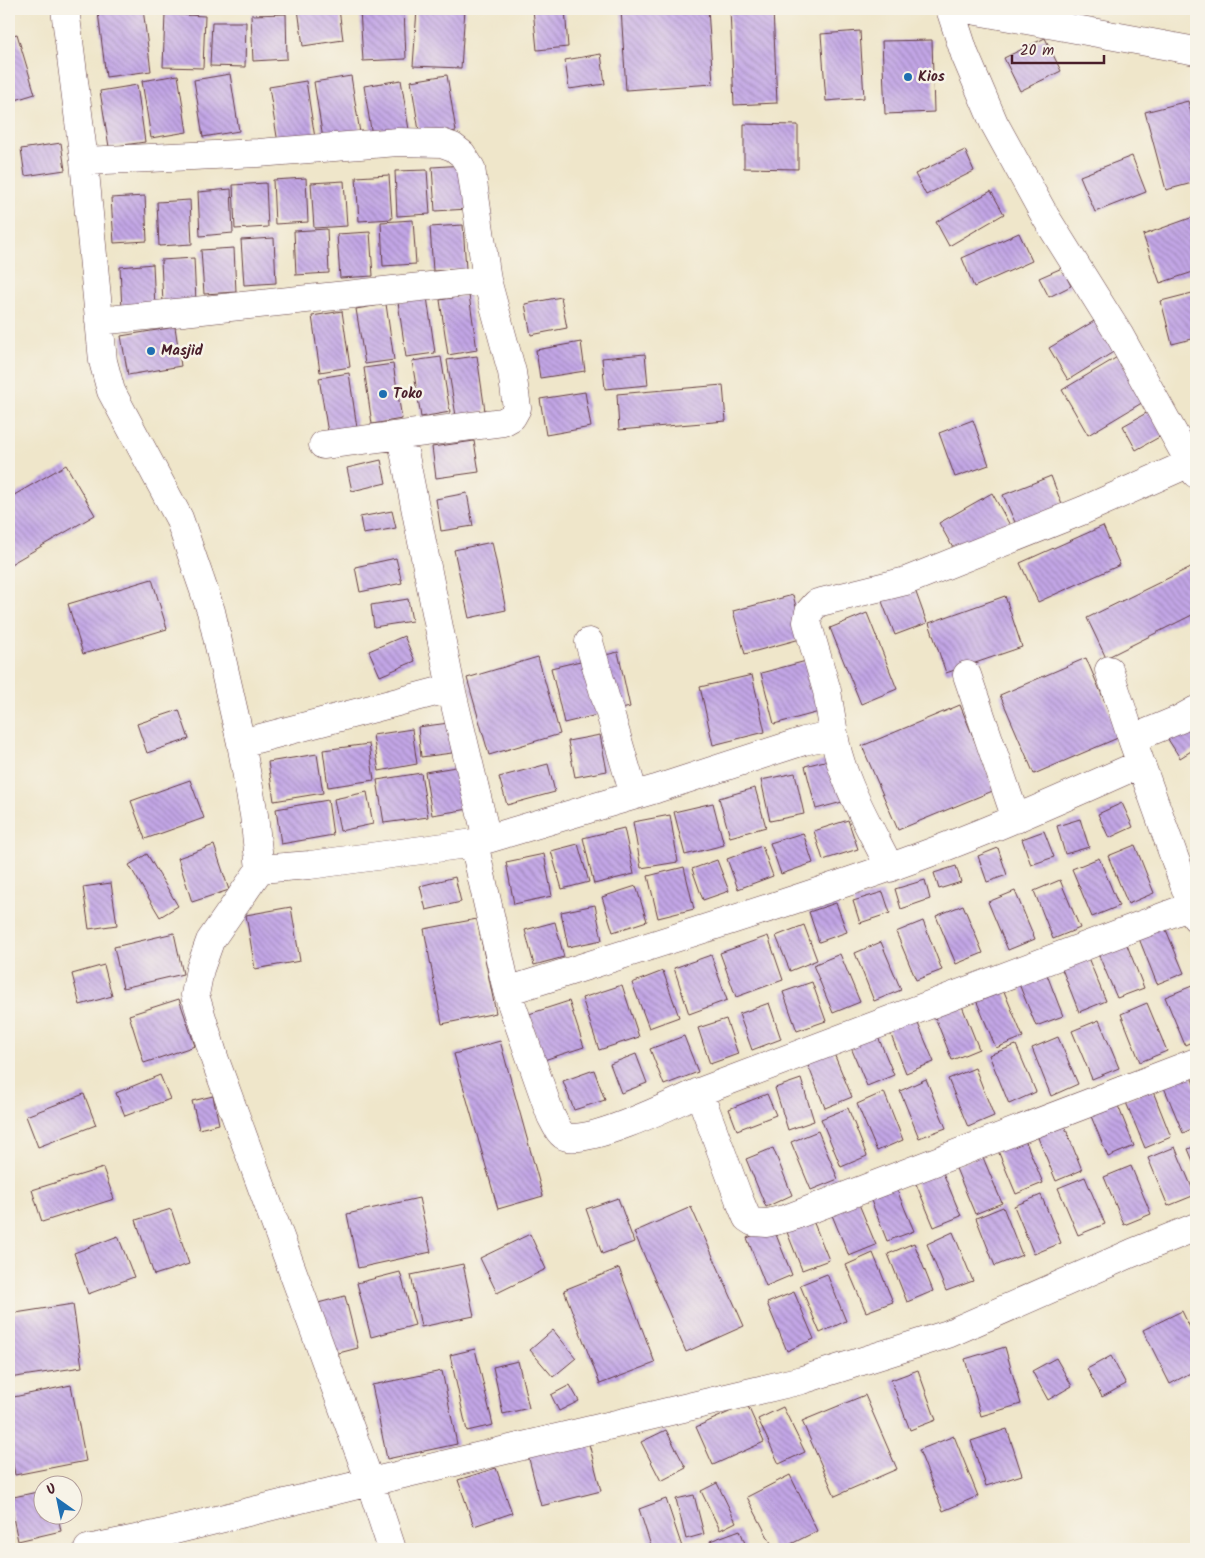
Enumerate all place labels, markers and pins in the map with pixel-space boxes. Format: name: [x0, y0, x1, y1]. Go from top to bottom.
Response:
place label: Kios: [918, 65, 945, 89]
marker: Kios: [902, 71, 914, 83]
place label: Masjid: [161, 339, 204, 363]
marker: Masjid: [145, 345, 157, 357]
place label: Toko: [393, 382, 422, 406]
marker: Toko: [377, 388, 389, 400]

